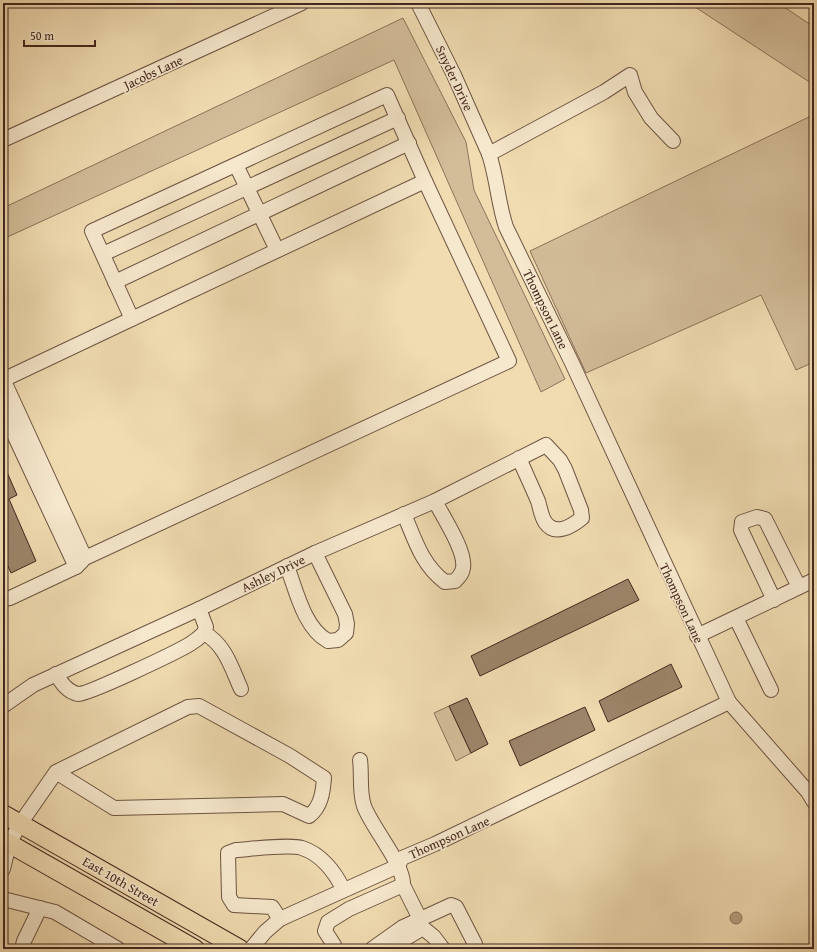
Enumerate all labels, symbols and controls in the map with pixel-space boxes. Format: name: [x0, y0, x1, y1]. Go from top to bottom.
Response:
scale bar: [24, 22, 95, 48]
text: 50 m: [30, 27, 54, 44]
street label: Snyder Drive: [431, 42, 478, 114]
street label: Jacobs Lane: [119, 50, 186, 95]
street label: Thompson Lane: [518, 266, 573, 352]
street label: Ashley Drive: [238, 550, 308, 597]
street label: Thompson Lane: [655, 560, 708, 647]
street label: Thompson Lane: [406, 811, 493, 864]
street label: East 10th Street: [79, 852, 163, 911]

